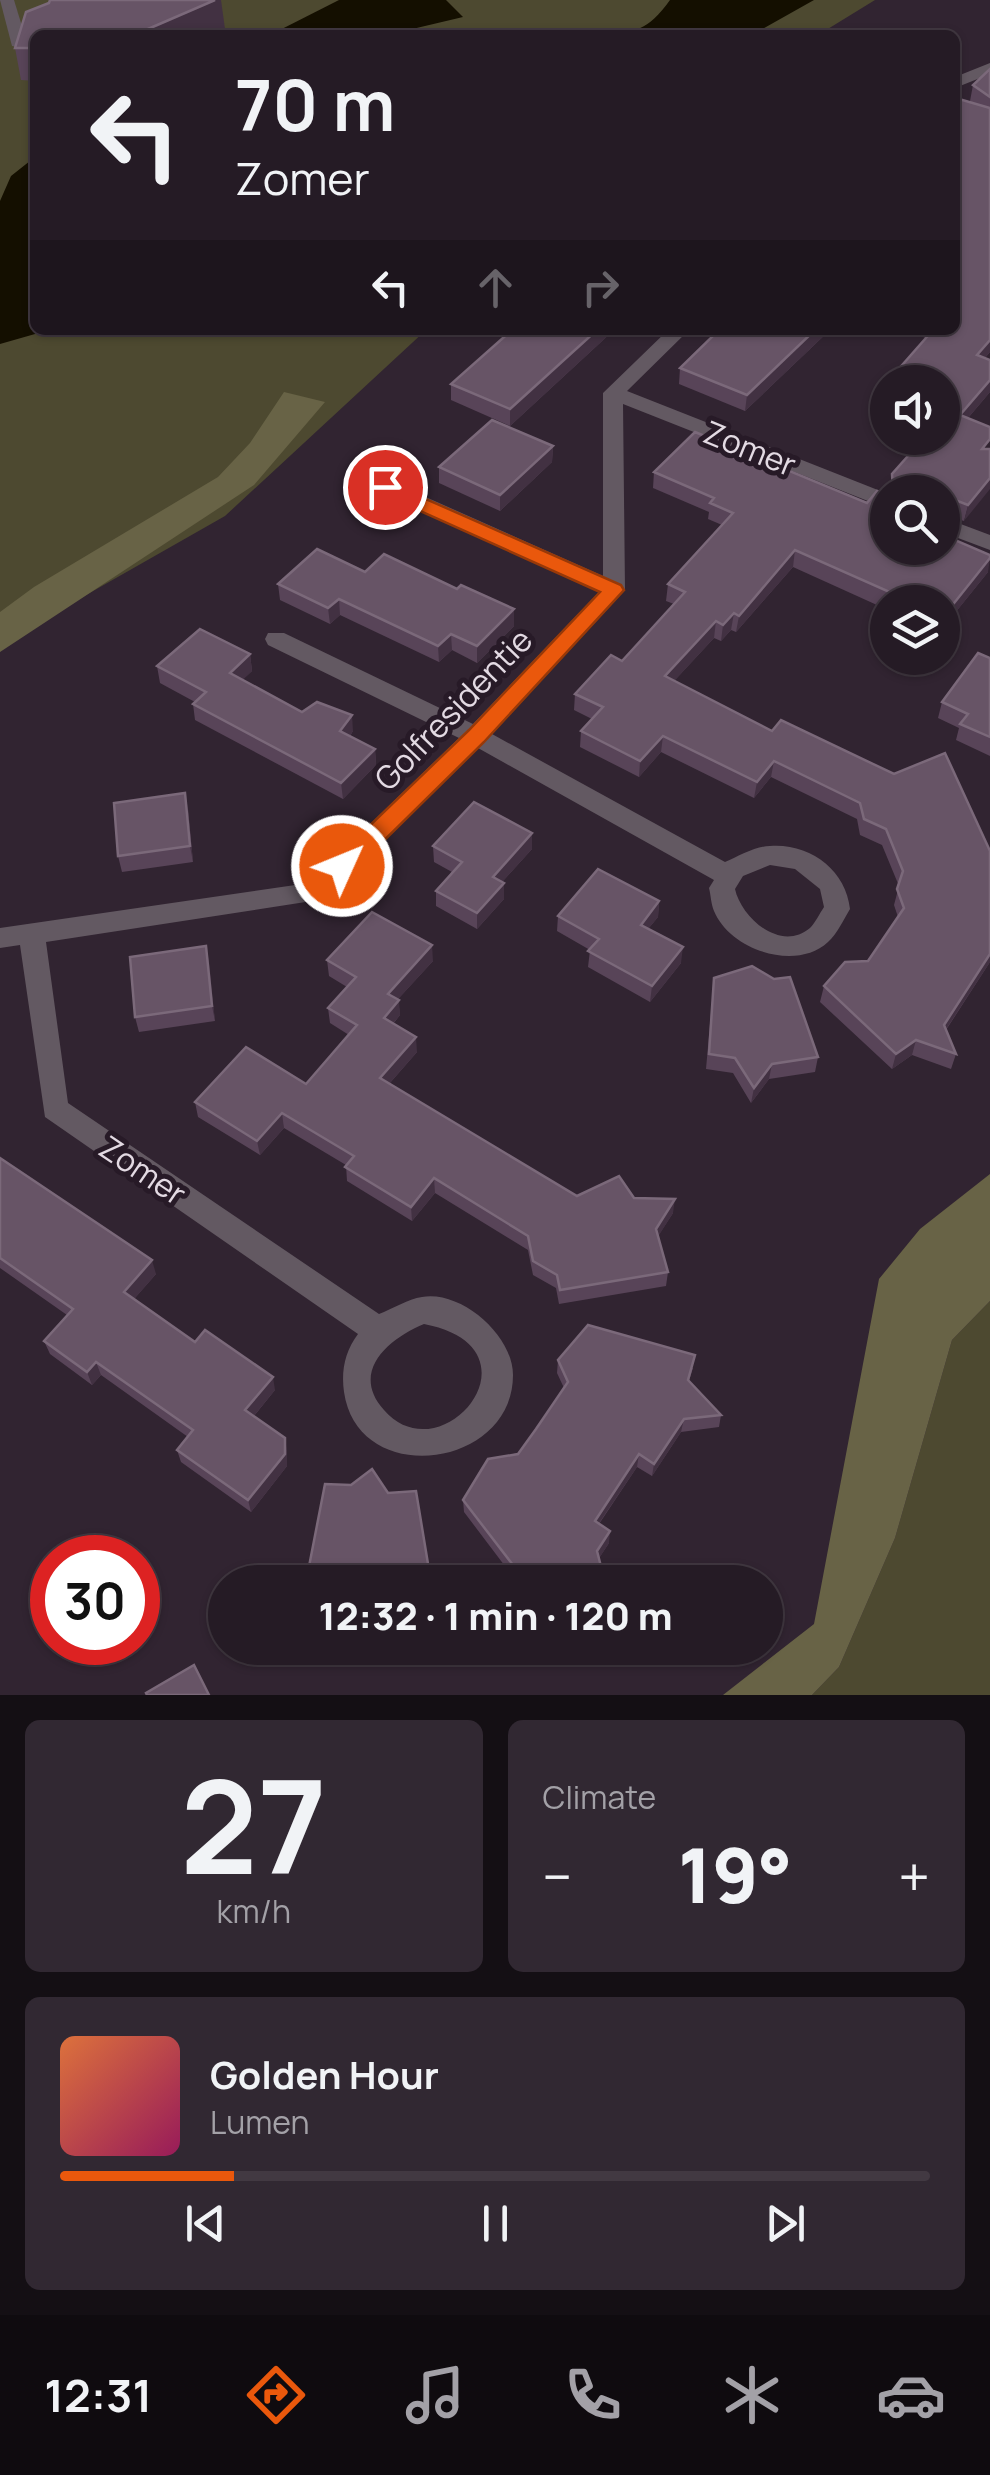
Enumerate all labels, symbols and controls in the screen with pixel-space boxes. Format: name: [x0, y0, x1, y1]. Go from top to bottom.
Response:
text: 70 m: [235, 56, 395, 152]
icon: left: [70, 70, 200, 200]
text: Zomer: [235, 147, 370, 209]
icon: left: [363, 260, 418, 315]
icon: ahead: [468, 260, 523, 315]
icon: right: [573, 260, 628, 315]
map controls: [870, 365, 960, 675]
button: sound: [870, 365, 960, 455]
street label: Zomer: [697, 410, 803, 486]
pin: [343, 445, 428, 530]
icon: arrive: [358, 460, 413, 515]
button: search: [870, 475, 960, 565]
button: layers: [870, 585, 960, 675]
street label: Golfresidentie: [364, 618, 542, 800]
position arrow: [290, 814, 394, 918]
street label: Zomer: [91, 1125, 195, 1215]
speed limit sign: 30: [30, 1535, 160, 1665]
text: 12:32 · 1 min · 120 m: [318, 1589, 673, 1641]
text: 27: [180, 1735, 327, 1913]
text: Climate: [543, 1775, 656, 1819]
text: 19°: [678, 1823, 792, 1926]
text: −: [543, 1838, 572, 1914]
text: +: [898, 1838, 930, 1914]
text: km/h: [217, 1889, 291, 1933]
text: Golden Hour: [210, 2048, 439, 2100]
text: Lumen: [210, 2100, 310, 2144]
icon: previous: [178, 2196, 233, 2251]
icon: pause: [468, 2196, 523, 2251]
icon: next: [758, 2196, 813, 2251]
icon: directions: [241, 2360, 311, 2430]
icon: music: [400, 2360, 470, 2430]
icon: phone: [558, 2360, 628, 2430]
icon: climate: [717, 2360, 787, 2430]
icon: car: [876, 2360, 946, 2430]
text: 12:31: [44, 2364, 152, 2426]

